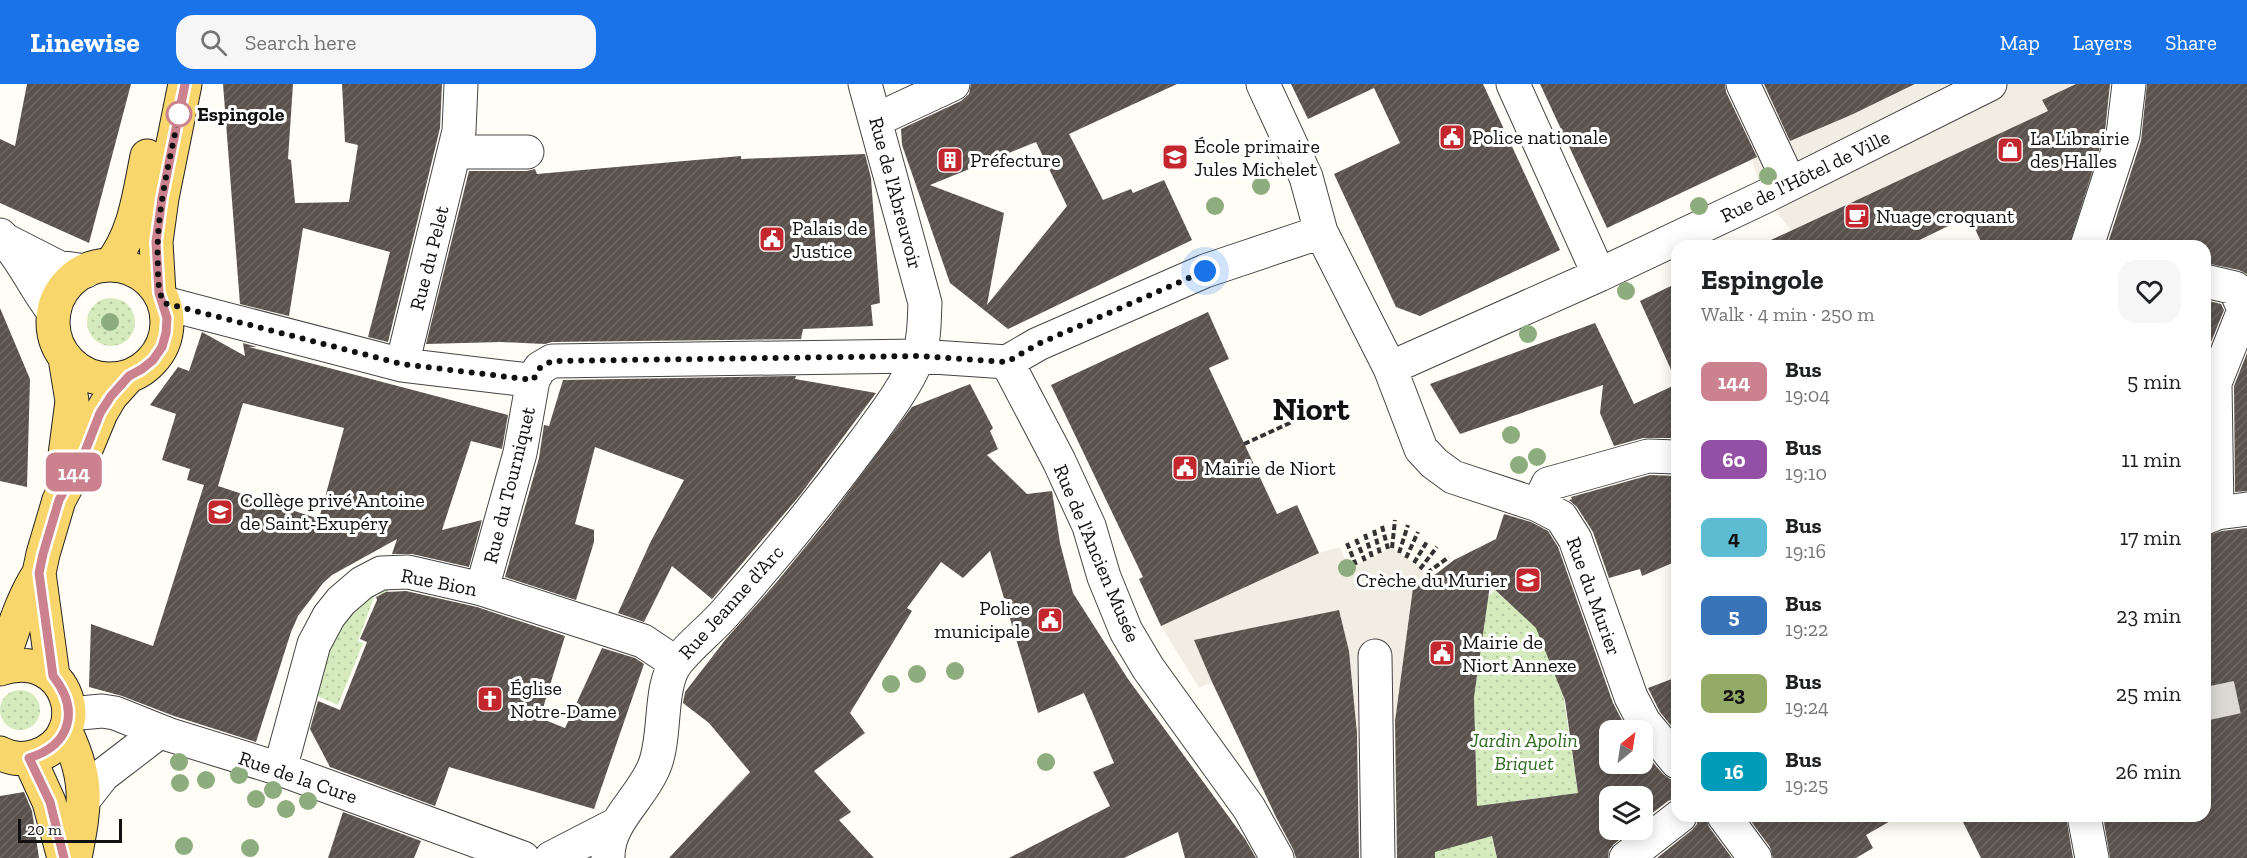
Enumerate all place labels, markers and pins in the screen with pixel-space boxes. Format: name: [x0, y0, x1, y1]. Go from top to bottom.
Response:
marker: Espingole: [166, 101, 192, 127]
place label: Espingole: [197, 102, 285, 126]
public building icon: Police nationale: [1437, 122, 1467, 152]
place label: Police nationale: [1472, 125, 1608, 149]
place label: La Librairie des Halles: [2030, 126, 2129, 173]
place label: École primaire Jules Michelet: [1194, 134, 1320, 181]
shop icon: La Librairie des Halles: [1995, 135, 2025, 165]
school or university icon: École primaire Jules Michelet: [1160, 142, 1190, 172]
building icon: Préfecture: [935, 145, 965, 175]
place label: Préfecture: [970, 148, 1061, 172]
cafe icon: Nuage croquant: [1842, 201, 1872, 231]
place label: Nuage croquant: [1876, 204, 2015, 228]
place label: Palais de Justice: [792, 216, 867, 263]
public building icon: Palais de Justice: [757, 224, 787, 254]
public building icon: Mairie de Niort: [1170, 453, 1200, 483]
place label: Mairie de Niort: [1204, 456, 1336, 480]
place label: Collège privé Antoine de Saint-Exupéry: [240, 488, 425, 535]
school or university icon: Collège privé Antoine de Saint-Exupéry: [205, 497, 235, 527]
school or university icon: Crèche du Murier: [1513, 565, 1543, 595]
place label: Crèche du Murier: [1356, 568, 1508, 592]
place label: Police municipale: [934, 596, 1030, 643]
public building icon: Police municipale: [1035, 605, 1065, 635]
place label: Mairie de Niort Annexe: [1462, 630, 1576, 677]
public building icon: Mairie de Niort Annexe: [1427, 638, 1457, 668]
place label: Église Notre-Dame: [510, 676, 617, 723]
church icon: Église Notre-Dame: [475, 684, 505, 714]

